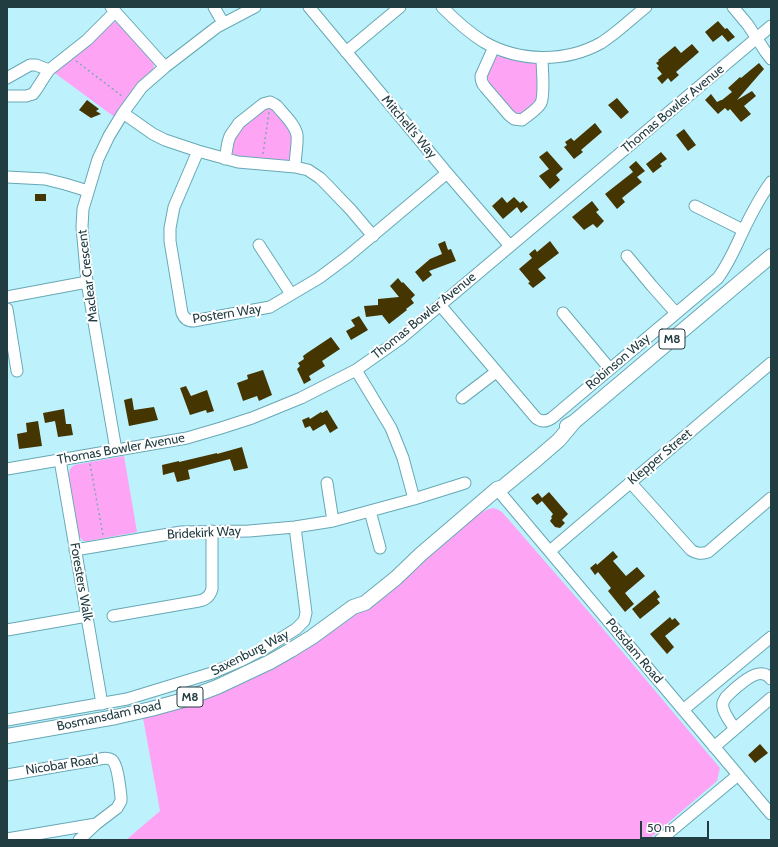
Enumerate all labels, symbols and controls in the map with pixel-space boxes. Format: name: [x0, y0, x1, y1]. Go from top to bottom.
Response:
street label: Thomas Bowler Avenue: [619, 62, 727, 156]
street label: Mitchell's Way: [378, 92, 440, 162]
street label: Maclear Crescent: [75, 229, 101, 323]
street label: Thomas Bowler Avenue: [369, 269, 479, 363]
street label: Postern Way: [192, 301, 262, 327]
road number: M8: [659, 329, 685, 349]
street label: Robinson Way: [583, 331, 653, 393]
street label: Klepper Street: [625, 426, 695, 488]
street label: Thomas Bowler Avenue: [56, 430, 186, 468]
street label: Bridekirk Way: [167, 523, 241, 543]
street label: Foresters Walk: [66, 541, 96, 623]
street label: Potsdam Road: [602, 615, 666, 687]
street label: Saxenburg Way: [208, 627, 292, 679]
road number: M8: [177, 687, 203, 707]
street label: Bosmansdam Road: [55, 697, 163, 735]
street label: Nicobar Road: [25, 752, 99, 778]
scale bar: [642, 813, 711, 839]
text: 50 m: [647, 820, 675, 835]

